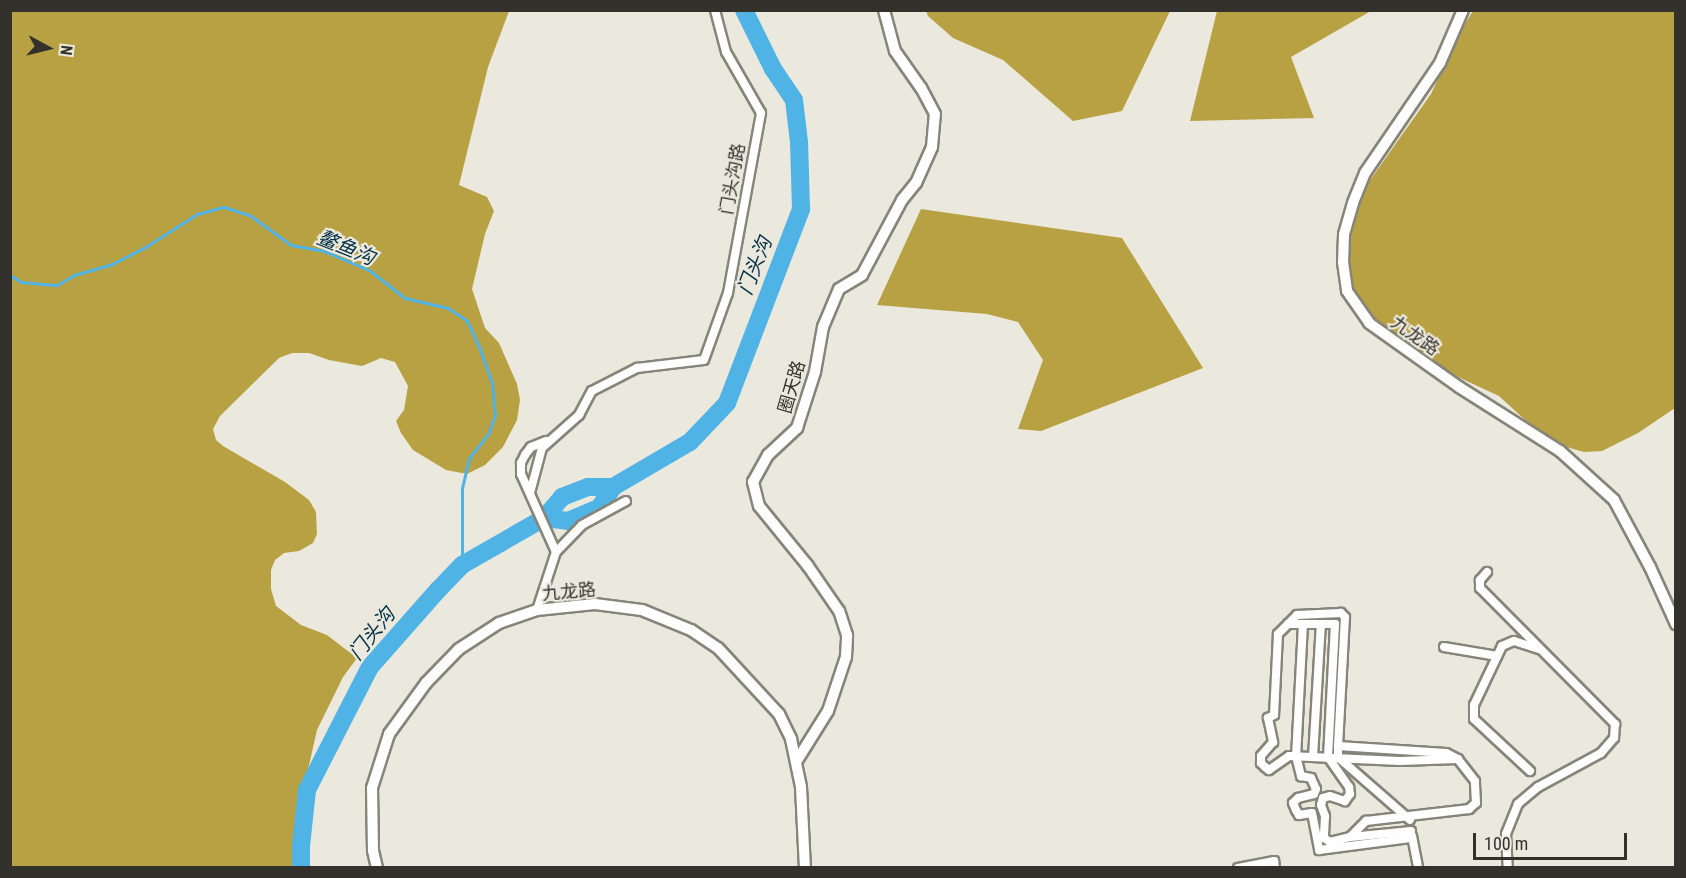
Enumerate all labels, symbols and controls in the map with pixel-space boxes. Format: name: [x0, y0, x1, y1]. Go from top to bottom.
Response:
north arrow: [18, 18, 78, 78]
text: N: [56, 44, 76, 56]
street label: 门头沟路: [716, 142, 750, 216]
water label: 鳌鱼沟: [314, 226, 378, 270]
water label: 门头沟: [733, 234, 777, 298]
street label: 九龙路: [1387, 312, 1443, 360]
street label: 圈天路: [774, 358, 810, 416]
street label: 九龙路: [541, 579, 597, 605]
water label: 门头沟: [344, 603, 400, 665]
scale bar: [1476, 821, 1630, 859]
text: 100 m: [1484, 833, 1528, 854]

